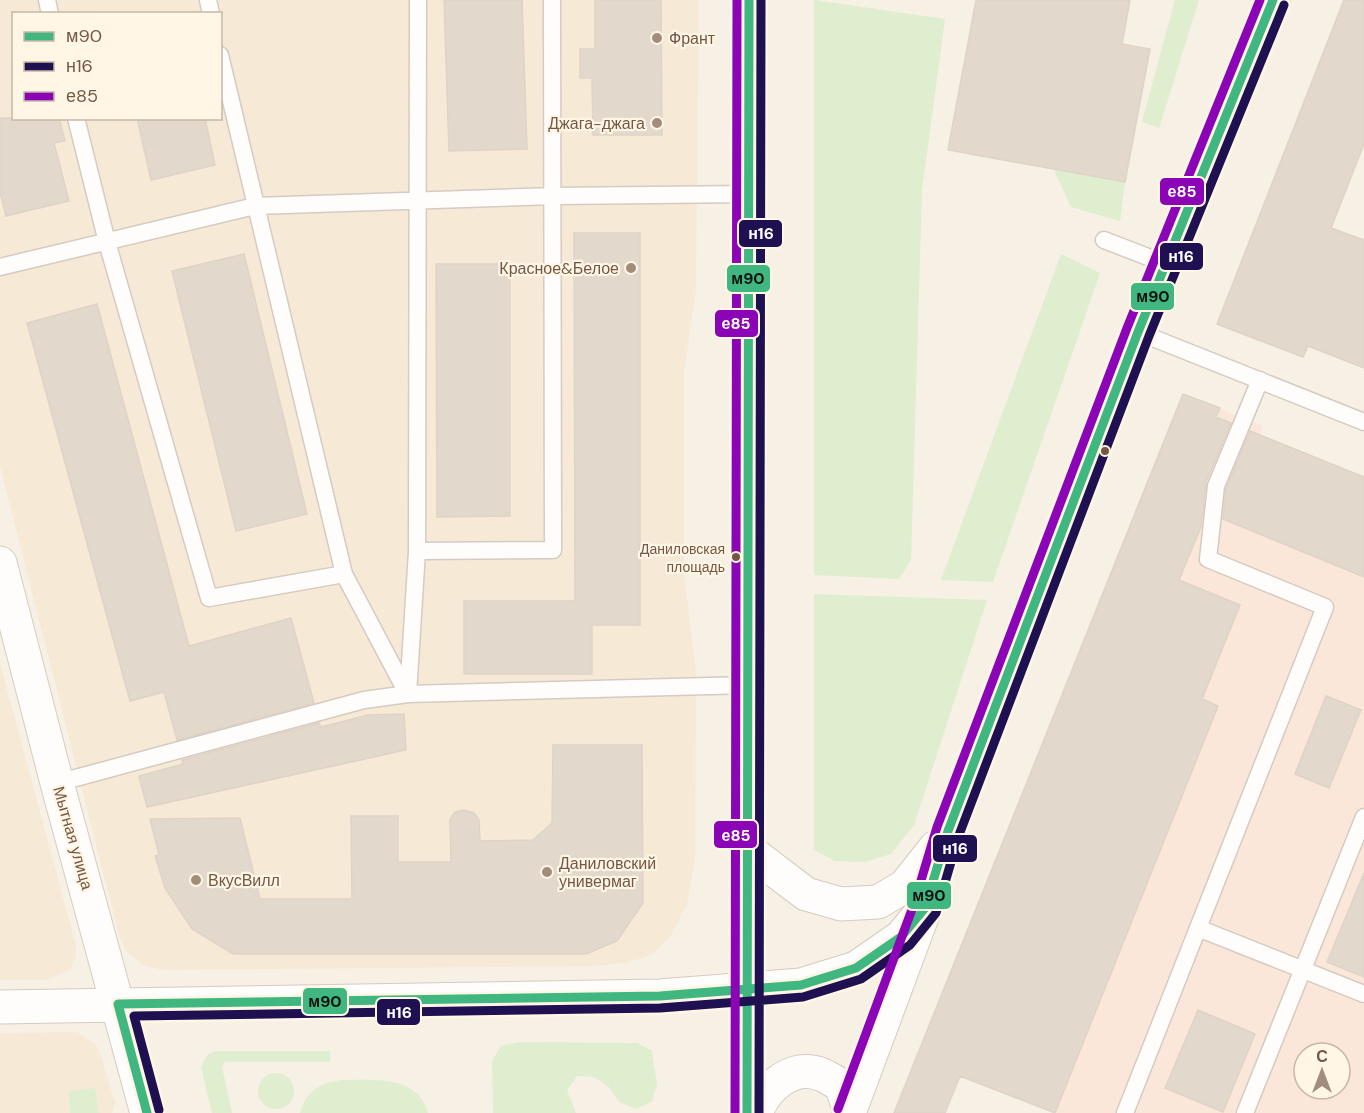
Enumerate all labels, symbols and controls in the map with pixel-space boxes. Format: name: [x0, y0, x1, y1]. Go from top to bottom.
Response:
legend: [12, 12, 222, 120]
text: м90: [66, 24, 102, 48]
place label: Франт: [669, 28, 716, 49]
marker: Франт: [650, 31, 664, 45]
text: н16: [66, 54, 93, 78]
text: е85: [66, 84, 98, 108]
place label: Джага-джага: [548, 113, 645, 134]
marker: Джага-джага: [650, 116, 664, 130]
line badge: е85: [1159, 177, 1205, 206]
text: е85: [1168, 181, 1197, 202]
line badge: н16: [738, 219, 783, 248]
text: н16: [748, 223, 774, 244]
line badge: н16: [1159, 242, 1204, 271]
text: н16: [1168, 246, 1194, 267]
place label: Красное&Белое: [499, 258, 619, 279]
marker: Красное&Белое: [624, 261, 638, 275]
line badge: м90: [726, 264, 771, 293]
text: м90: [731, 268, 765, 289]
line badge: м90: [1130, 282, 1175, 311]
text: м90: [1136, 286, 1170, 307]
line badge: е85: [714, 309, 759, 338]
text: е85: [722, 313, 751, 334]
unlabelled marker: [1099, 445, 1111, 457]
place label: Даниловская площадь: [640, 540, 725, 576]
marker: Даниловская площадь: [730, 551, 742, 563]
street label: Мытная улица: [48, 784, 98, 892]
line badge: е85: [713, 820, 758, 849]
text: е85: [722, 825, 751, 846]
line badge: н16: [932, 834, 978, 863]
text: н16: [942, 838, 968, 859]
place label: Даниловский универмаг: [559, 853, 656, 892]
marker: Даниловский универмаг: [540, 865, 554, 879]
place label: ВкусВилл: [208, 870, 280, 891]
marker: ВкусВилл: [189, 873, 203, 887]
line badge: м90: [906, 881, 952, 910]
text: м90: [912, 885, 946, 906]
line badge: м90: [302, 987, 348, 1015]
text: м90: [308, 991, 342, 1012]
line badge: н16: [376, 998, 421, 1026]
text: н16: [386, 1002, 412, 1023]
north arrow: [1292, 1041, 1352, 1101]
text: С: [1316, 1046, 1328, 1067]

